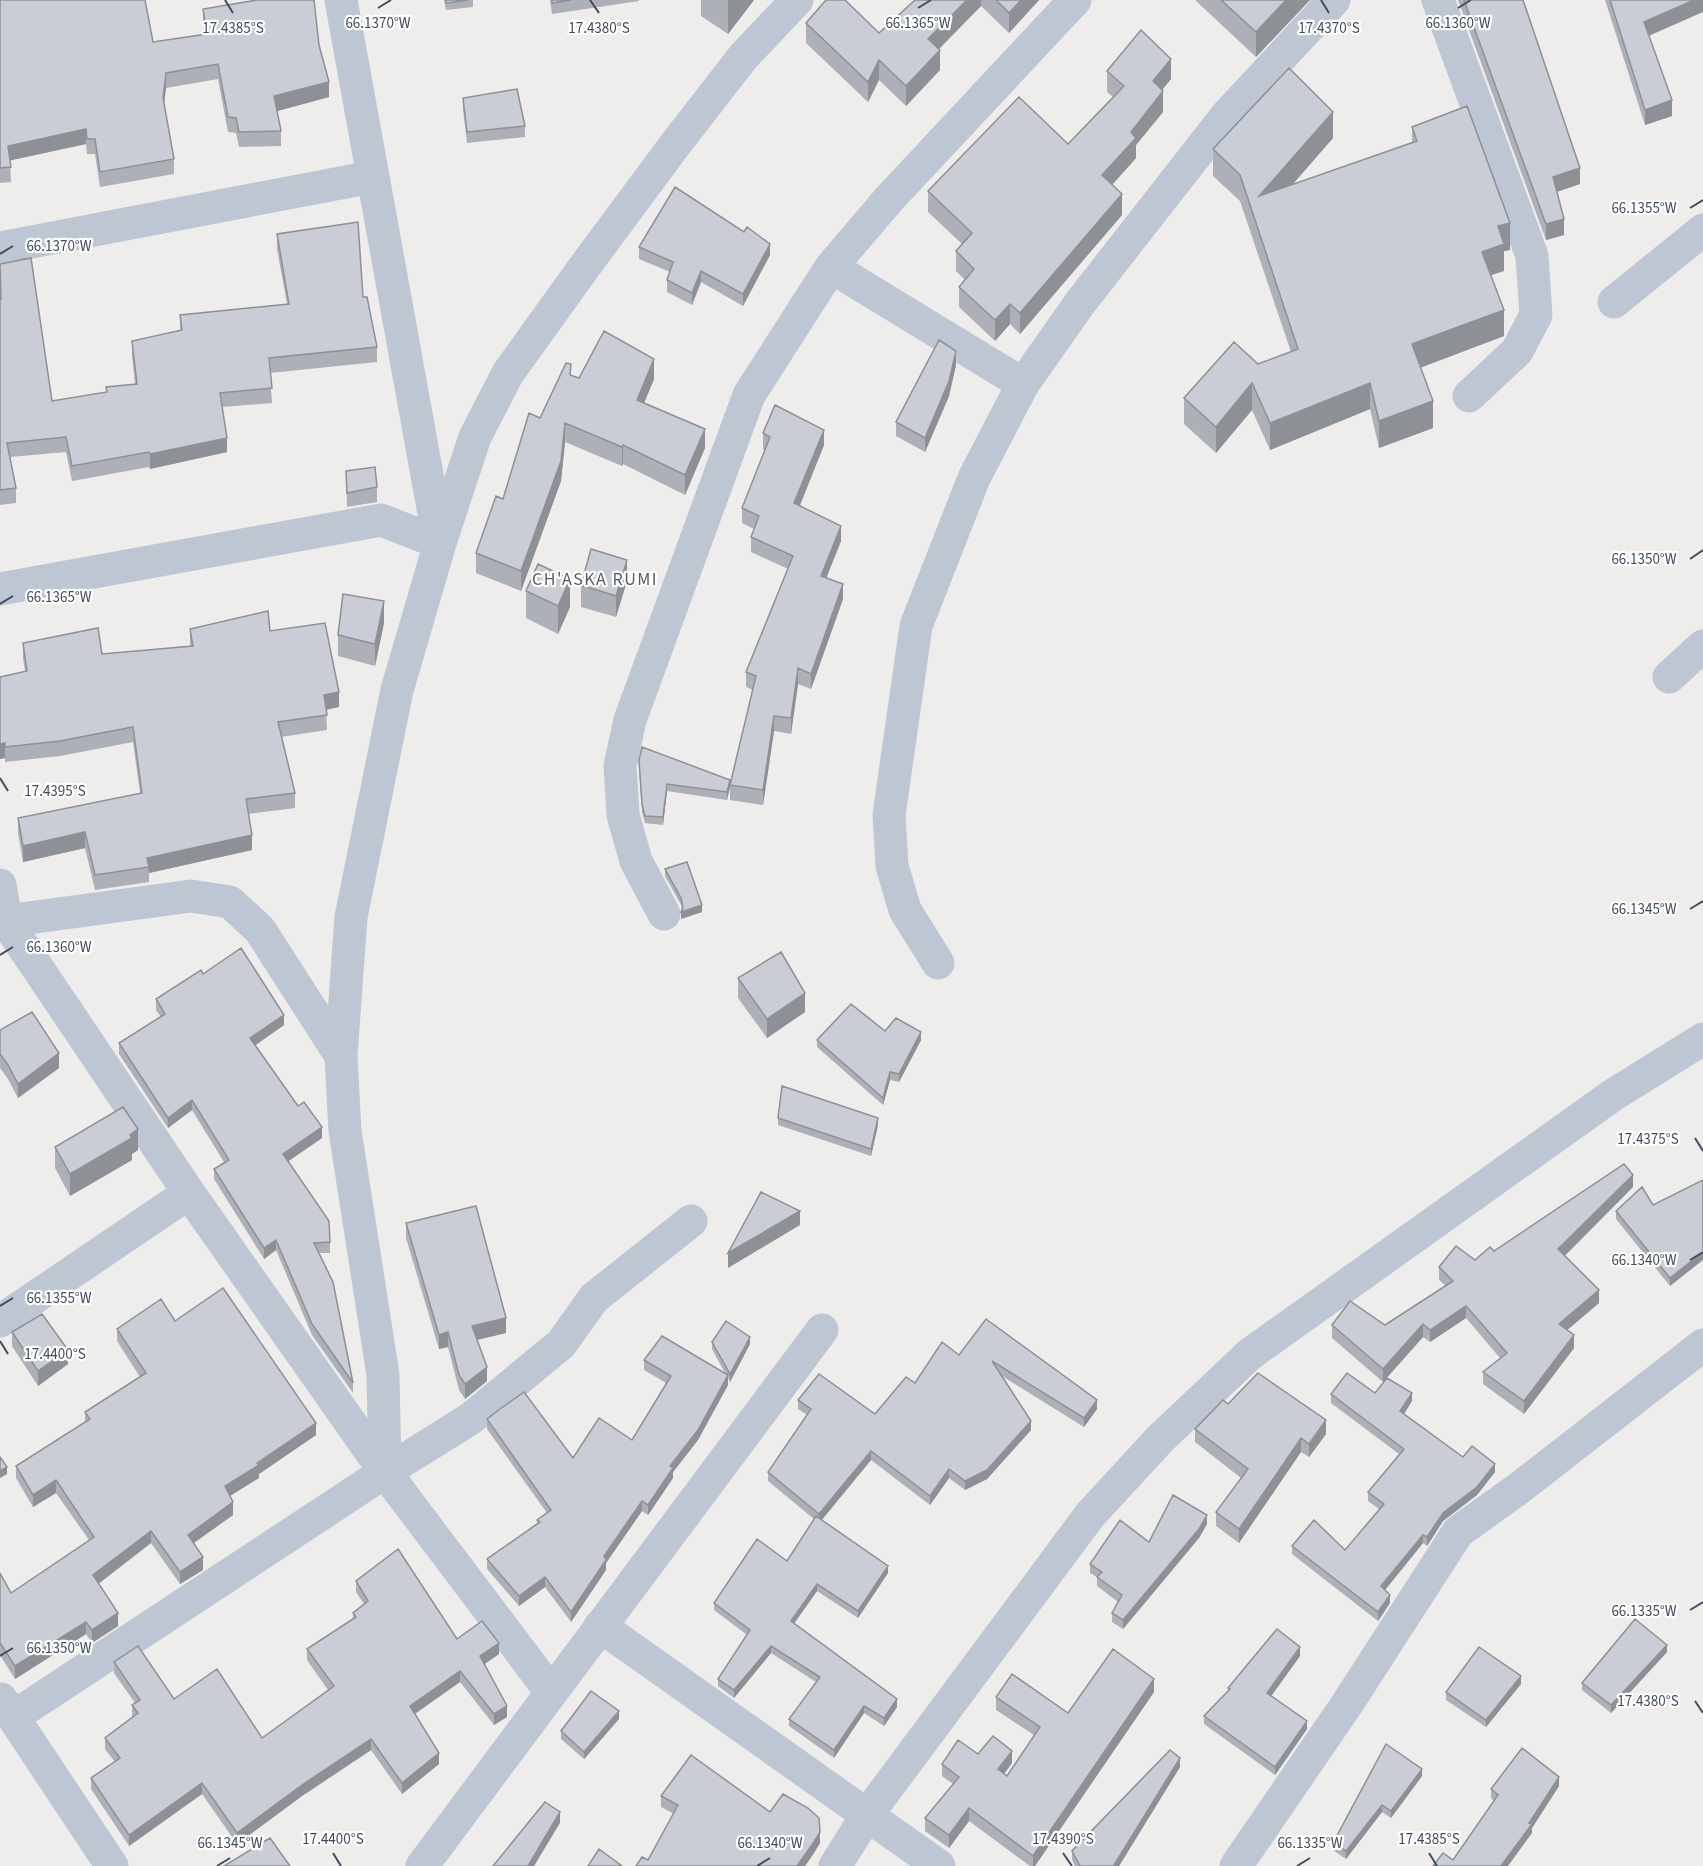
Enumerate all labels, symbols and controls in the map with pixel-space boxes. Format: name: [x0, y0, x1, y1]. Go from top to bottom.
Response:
text: 66.1370°W: [345, 13, 411, 34]
text: 66.1365°W: [885, 13, 951, 34]
text: 66.1360°W: [1425, 13, 1491, 34]
text: 17.4385°S: [202, 18, 264, 39]
text: 17.4380°S: [568, 18, 630, 39]
text: 17.4370°S: [1298, 18, 1360, 39]
text: 66.1355°W: [1611, 198, 1677, 219]
text: 66.1370°W: [26, 236, 92, 257]
text: 66.1350°W: [1611, 549, 1677, 570]
district label: CH'ASKA RUMI: [532, 567, 658, 592]
text: 66.1365°W: [26, 587, 92, 608]
text: 17.4395°S: [24, 781, 86, 802]
text: 66.1345°W: [1611, 899, 1677, 920]
text: 66.1360°W: [26, 937, 92, 958]
text: 17.4375°S: [1617, 1129, 1679, 1150]
text: 66.1340°W: [1611, 1250, 1677, 1271]
text: 66.1355°W: [26, 1288, 92, 1309]
text: 17.4400°S: [24, 1344, 86, 1365]
text: 66.1335°W: [1611, 1601, 1677, 1622]
text: 66.1350°W: [26, 1638, 92, 1659]
text: 17.4380°S: [1617, 1691, 1679, 1712]
text: 17.4400°S: [302, 1829, 364, 1850]
text: 17.4390°S: [1032, 1829, 1094, 1850]
text: 17.4385°S: [1398, 1829, 1460, 1850]
text: 66.1345°W: [197, 1833, 263, 1854]
text: 66.1340°W: [737, 1833, 803, 1854]
text: 66.1335°W: [1277, 1833, 1343, 1854]

